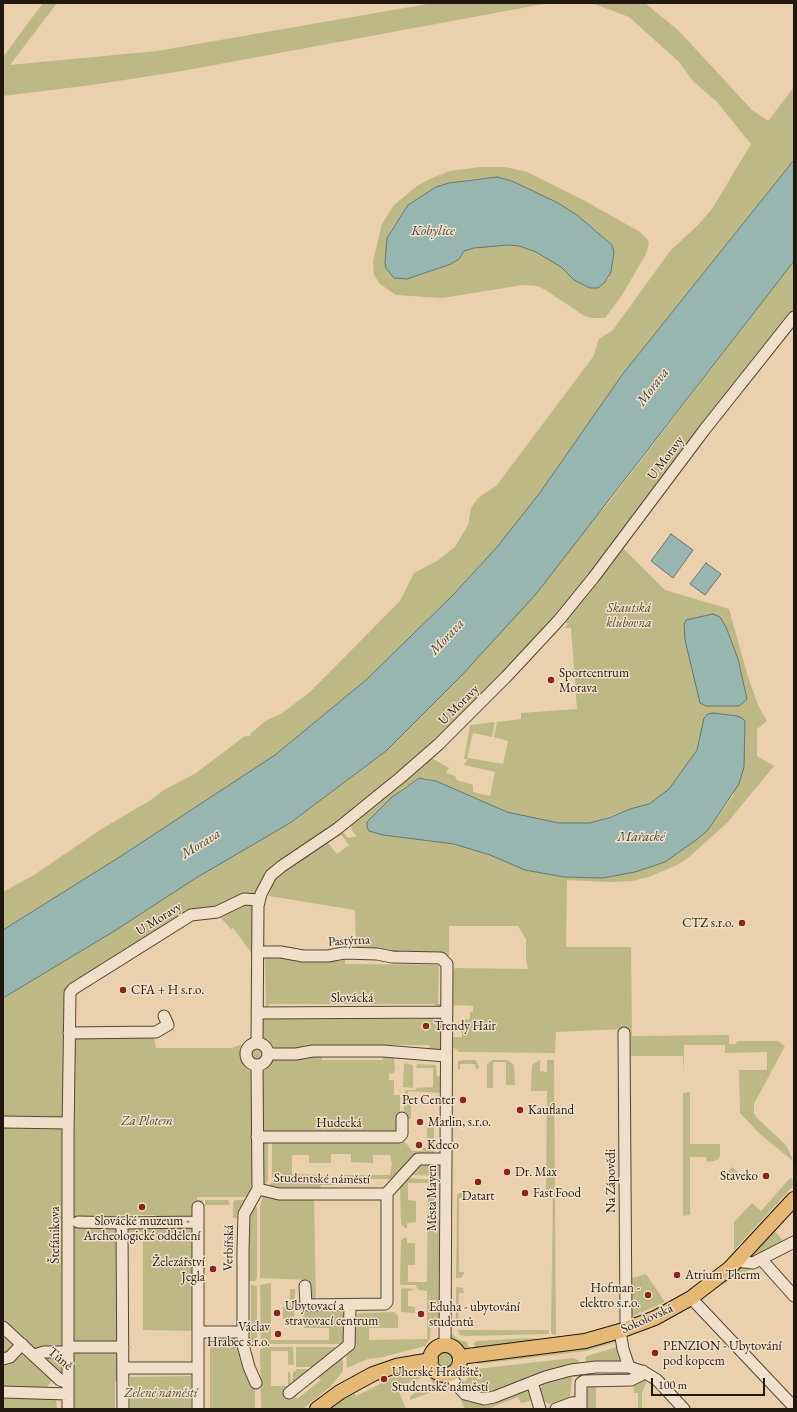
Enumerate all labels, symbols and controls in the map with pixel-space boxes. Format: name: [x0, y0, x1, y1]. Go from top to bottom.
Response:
water label: Kobylice: [411, 223, 455, 239]
water label: Morava: [633, 365, 673, 409]
street label: U Moravy: [645, 433, 687, 483]
park label: Skautská klubovna: [606, 600, 652, 631]
water label: Morava: [426, 615, 468, 659]
place label: Sportcentrum Morava: [559, 665, 629, 696]
marker: Sportcentrum Morava: [546, 675, 556, 685]
street label: U Moravy: [436, 682, 482, 728]
water label: Morava: [178, 825, 224, 863]
water label: Mařacké: [617, 829, 665, 845]
street label: U Moravy: [133, 899, 185, 939]
place label: CTZ s.r.o.: [682, 915, 734, 931]
marker: CTZ s.r.o.: [737, 918, 747, 928]
street label: Pastýrna: [328, 932, 370, 950]
place label: CFA + H s.r.o.: [131, 982, 204, 998]
marker: CFA + H s.r.o.: [118, 985, 128, 995]
street label: Slovácká: [331, 990, 373, 1006]
place label: Trendy Hair: [434, 1018, 496, 1034]
marker: Trendy Hair: [421, 1021, 431, 1031]
place label: Pet Center: [402, 1092, 455, 1108]
marker: Pet Center: [458, 1095, 468, 1105]
place label: Kaufland: [528, 1102, 574, 1118]
marker: Kaufland: [515, 1105, 525, 1115]
park label: Za Plotem: [121, 1113, 173, 1129]
place label: Marlin, s.r.o.: [428, 1114, 491, 1130]
street label: Hudecká: [316, 1115, 362, 1131]
marker: Marlin, s.r.o.: [415, 1117, 425, 1127]
place label: Kdeco: [427, 1137, 459, 1153]
marker: Kdeco: [414, 1140, 424, 1150]
street label: Na Zápovědi: [603, 1149, 619, 1213]
place label: Dr. Max: [515, 1164, 557, 1180]
street label: Města Mayen: [424, 1165, 440, 1231]
marker: Dr. Max: [502, 1167, 512, 1177]
place label: Staveko: [720, 1168, 758, 1184]
street label: Studentské náměstí: [274, 1170, 370, 1188]
marker: Staveko: [761, 1171, 771, 1181]
marker: Datart: [473, 1177, 483, 1187]
place label: Fast Food: [533, 1185, 581, 1201]
place label: Datart: [462, 1188, 494, 1204]
marker: Fast Food: [520, 1188, 530, 1198]
marker: Slovácké muzeum - Archeologické oddělení: [137, 1202, 147, 1212]
street label: Štefánikova: [47, 1206, 63, 1264]
place label: Slovácké muzeum - Archeologické oddělení: [84, 1213, 200, 1244]
street label: Verbířská: [221, 1225, 237, 1271]
place label: Železářství Jegla: [152, 1254, 205, 1285]
marker: Železářství Jegla: [208, 1264, 218, 1274]
place label: Atrium Therm: [685, 1267, 760, 1283]
marker: Atrium Therm: [672, 1270, 682, 1280]
place label: Hofman - elektro s.r.o.: [580, 1280, 640, 1311]
marker: Hofman - elektro s.r.o.: [643, 1290, 653, 1300]
place label: Ubytovací a stravovací centrum: [285, 1298, 378, 1329]
place label: Eduha - ubytování studentů: [429, 1299, 520, 1330]
street label: Sokolovská: [619, 1301, 675, 1337]
marker: Ubytovací a stravovací centrum: [272, 1308, 282, 1318]
marker: Eduha - ubytování studentů: [416, 1309, 426, 1319]
place label: Václav Hrabec s.r.o.: [207, 1319, 270, 1350]
marker: Václav Hrabec s.r.o.: [273, 1329, 283, 1339]
place label: PENZION - Ubytování pod kopcem: [663, 1338, 782, 1369]
street label: Tůně: [44, 1344, 76, 1374]
marker: PENZION - Ubytování pod kopcem: [650, 1348, 660, 1358]
place label: Uherské Hradiště, Studentské náměstí: [392, 1364, 488, 1395]
scale bar: [653, 1370, 767, 1396]
marker: Uherské Hradiště, Studentské náměstí: [379, 1374, 389, 1384]
text: 100 m: [658, 1377, 687, 1393]
park label: Zelené náměstí: [124, 1385, 198, 1401]

